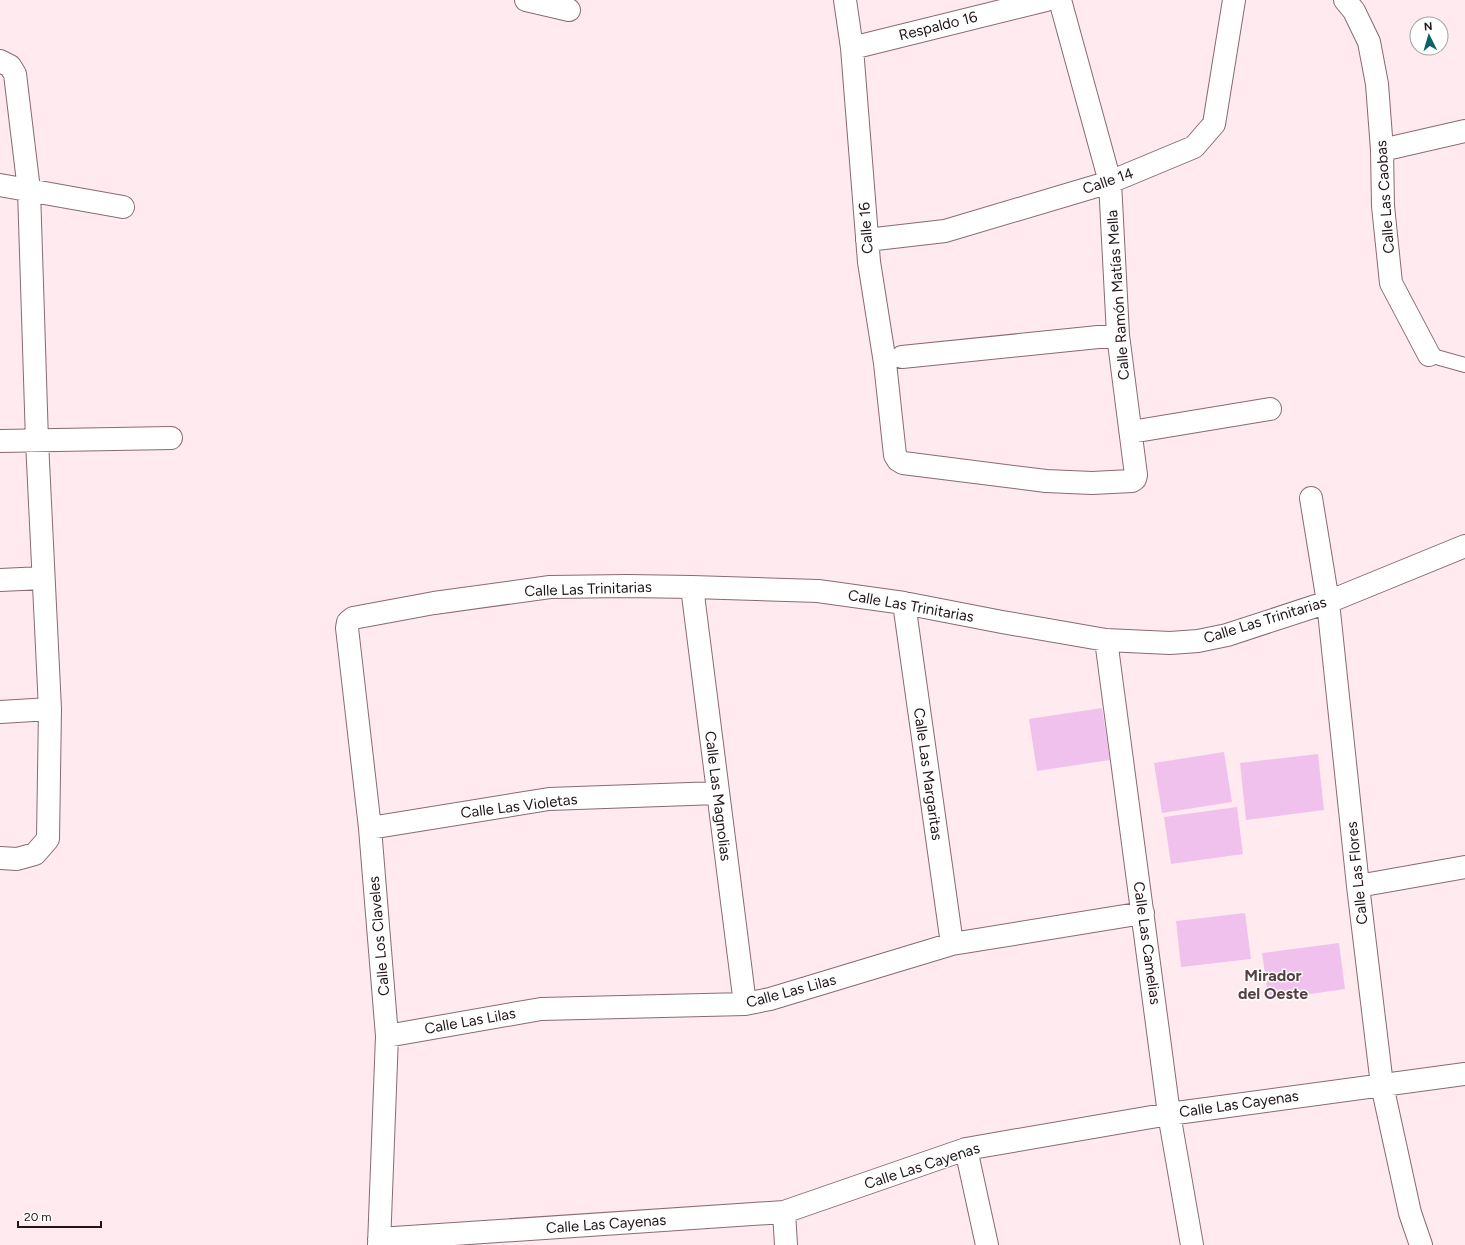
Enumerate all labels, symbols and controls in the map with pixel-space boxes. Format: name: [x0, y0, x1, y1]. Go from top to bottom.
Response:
street label: Respaldo 16: [897, 7, 980, 44]
north arrow: [1409, 16, 1449, 56]
text: N: [1423, 20, 1433, 33]
street label: Calle Las Caobas: [1372, 140, 1398, 254]
street label: Calle 14: [1080, 164, 1136, 198]
street label: Calle 16: [855, 201, 877, 254]
street label: Calle Ramón Matías Mella: [1103, 209, 1133, 381]
street label: Calle Las Trinitarias: [524, 578, 652, 600]
street label: Calle Las Trinitarias: [847, 586, 975, 626]
street label: Calle Las Trinitarias: [1201, 593, 1329, 647]
street label: Calle Las Margaritas: [910, 707, 946, 842]
street label: Calle Las Magnolias: [701, 730, 735, 862]
street label: Calle Las Violetas: [460, 790, 578, 822]
street label: Calle Las Flores: [1343, 821, 1371, 925]
street label: Calle Los Claveles: [365, 875, 393, 997]
street label: Calle Las Camelias: [1129, 880, 1165, 1006]
district label: Mirador del Oeste: [1238, 966, 1308, 1003]
street label: Calle Las Lilas: [744, 970, 838, 1012]
street label: Calle Las Lilas: [423, 1004, 517, 1038]
street label: Calle Las Cayenas: [1178, 1087, 1300, 1121]
street label: Calle Las Cayenas: [862, 1139, 982, 1193]
scale bar: [18, 1203, 101, 1229]
text: 20 m: [24, 1210, 52, 1224]
street label: Calle Las Cayenas: [545, 1211, 667, 1237]

